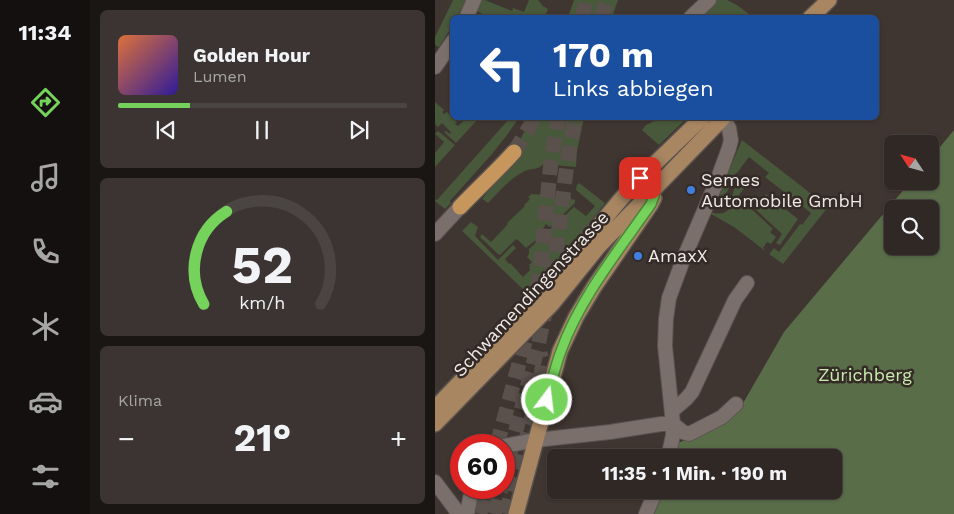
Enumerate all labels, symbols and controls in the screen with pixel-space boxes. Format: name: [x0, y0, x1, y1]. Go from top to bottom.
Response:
text: 11:34: [19, 20, 71, 45]
text: 170 m: [553, 34, 654, 76]
icon: left: [470, 35, 535, 100]
text: Golden Hour: [193, 44, 310, 67]
text: Lumen: [193, 67, 247, 86]
text: Links abbiegen: [553, 76, 714, 101]
icon: directions: [28, 85, 63, 120]
icon: previous: [152, 116, 180, 144]
icon: pause: [248, 116, 276, 144]
icon: next: [345, 116, 373, 144]
north arrow: [884, 135, 939, 190]
map controls: [884, 135, 939, 255]
pin: [619, 157, 661, 199]
icon: music: [28, 160, 63, 195]
icon: arrive: [626, 164, 654, 192]
place label: Semes Automobile GmbH: [701, 169, 863, 211]
marker: Semes Automobile GmbH: [685, 184, 697, 196]
button: search: [884, 200, 939, 255]
street label: Schwamendingenstrasse: [449, 207, 613, 381]
icon: phone: [28, 234, 63, 269]
text: 52: [232, 235, 293, 296]
place label: AmaxX: [648, 245, 708, 266]
marker: AmaxX: [632, 250, 644, 262]
text: km/h: [239, 292, 286, 313]
icon: climate: [28, 309, 63, 344]
park label: Zürichberg: [818, 364, 912, 385]
position arrow: [520, 373, 572, 425]
icon: car: [28, 384, 63, 419]
text: Klima: [118, 391, 162, 410]
text: 21°: [234, 416, 291, 460]
text: −: [118, 422, 135, 455]
text: +: [390, 422, 407, 455]
speed limit sign: 60: [450, 434, 515, 499]
icon: filters: [28, 459, 63, 494]
text: 11:35 · 1 Min. · 190 m: [602, 462, 787, 485]

